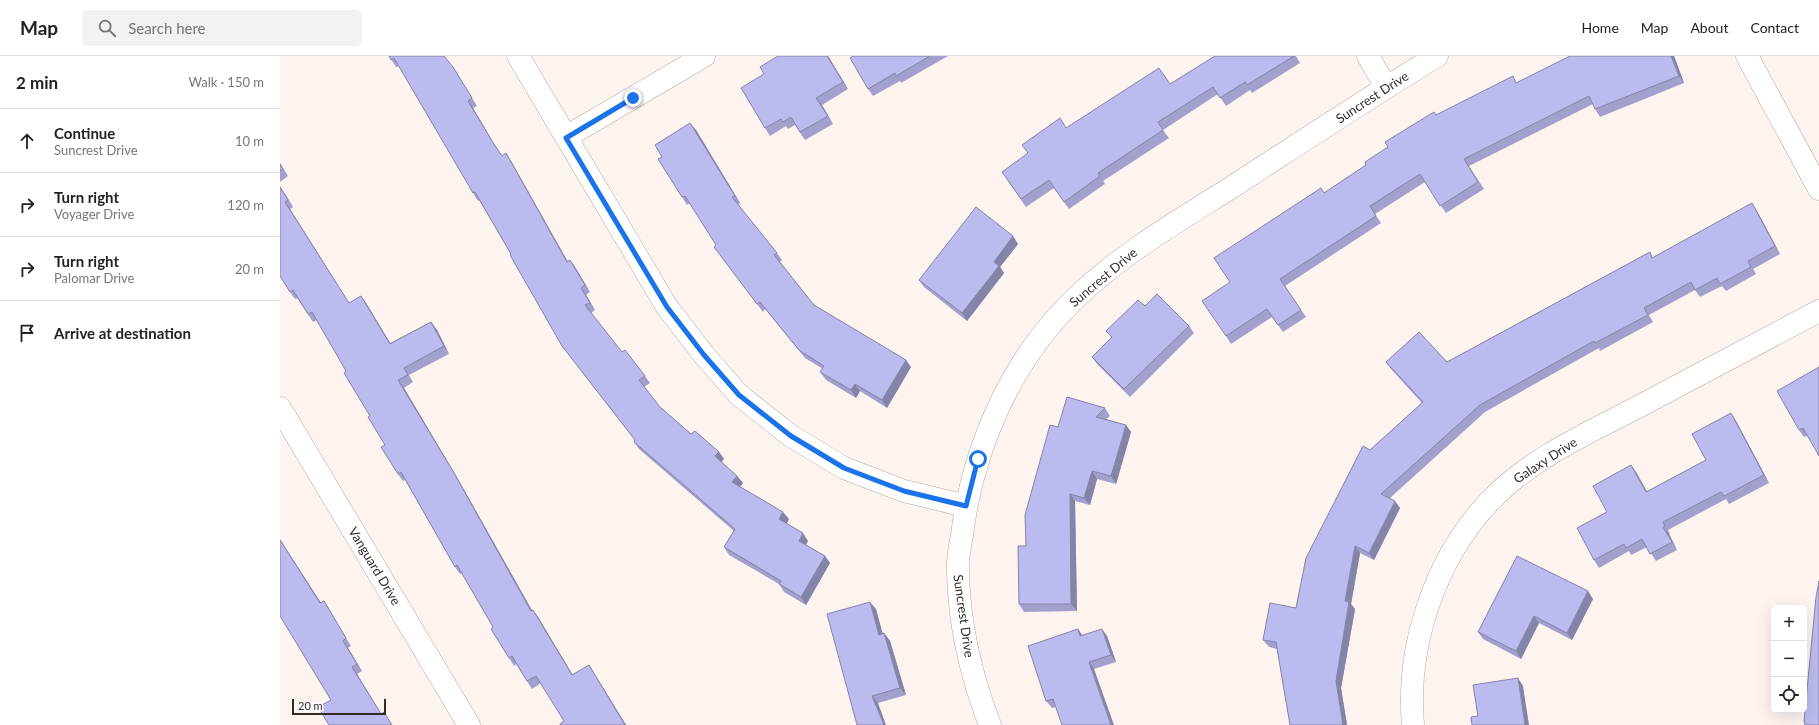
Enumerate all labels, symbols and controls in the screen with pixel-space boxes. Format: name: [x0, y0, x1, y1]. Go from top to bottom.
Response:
search box: [82, 10, 362, 46]
text: Map: [20, 16, 58, 39]
icon: search: [96, 17, 118, 39]
text: Search here: [128, 19, 206, 37]
text: Home: [1581, 19, 1619, 36]
text: Map: [1641, 19, 1668, 36]
text: About: [1690, 19, 1728, 36]
text: Contact: [1750, 19, 1799, 36]
street label: Suncrest Drive: [1333, 67, 1412, 126]
text: 2 min: [16, 72, 58, 93]
text: Walk · 150 m: [188, 74, 264, 90]
route end: [624, 89, 642, 107]
text: Continue: [54, 124, 115, 142]
icon: ahead: [16, 130, 38, 152]
text: 10 m: [235, 133, 264, 149]
text: Suncrest Drive: [54, 142, 138, 158]
text: Turn right: [54, 188, 119, 206]
icon: right: [16, 194, 38, 216]
text: 120 m: [227, 197, 264, 213]
text: Voyager Drive: [54, 206, 134, 222]
street label: Suncrest Drive: [1066, 244, 1140, 310]
text: Turn right: [54, 252, 119, 270]
icon: right: [16, 258, 38, 280]
text: 20 m: [235, 261, 264, 277]
text: Palomar Drive: [54, 270, 134, 286]
icon: arrive: [16, 322, 38, 344]
text: Arrive at destination: [54, 324, 191, 342]
street label: Galaxy Drive: [1510, 433, 1580, 486]
route start: [969, 450, 987, 468]
street label: Vanguard Drive: [345, 524, 405, 608]
street label: Suncrest Drive: [950, 574, 978, 659]
map controls: [1771, 605, 1807, 713]
button: +: [1771, 605, 1807, 641]
button: −: [1771, 641, 1807, 677]
button: locate: [1771, 677, 1807, 713]
scale bar: [292, 697, 386, 716]
text: 20 m: [298, 699, 323, 712]

